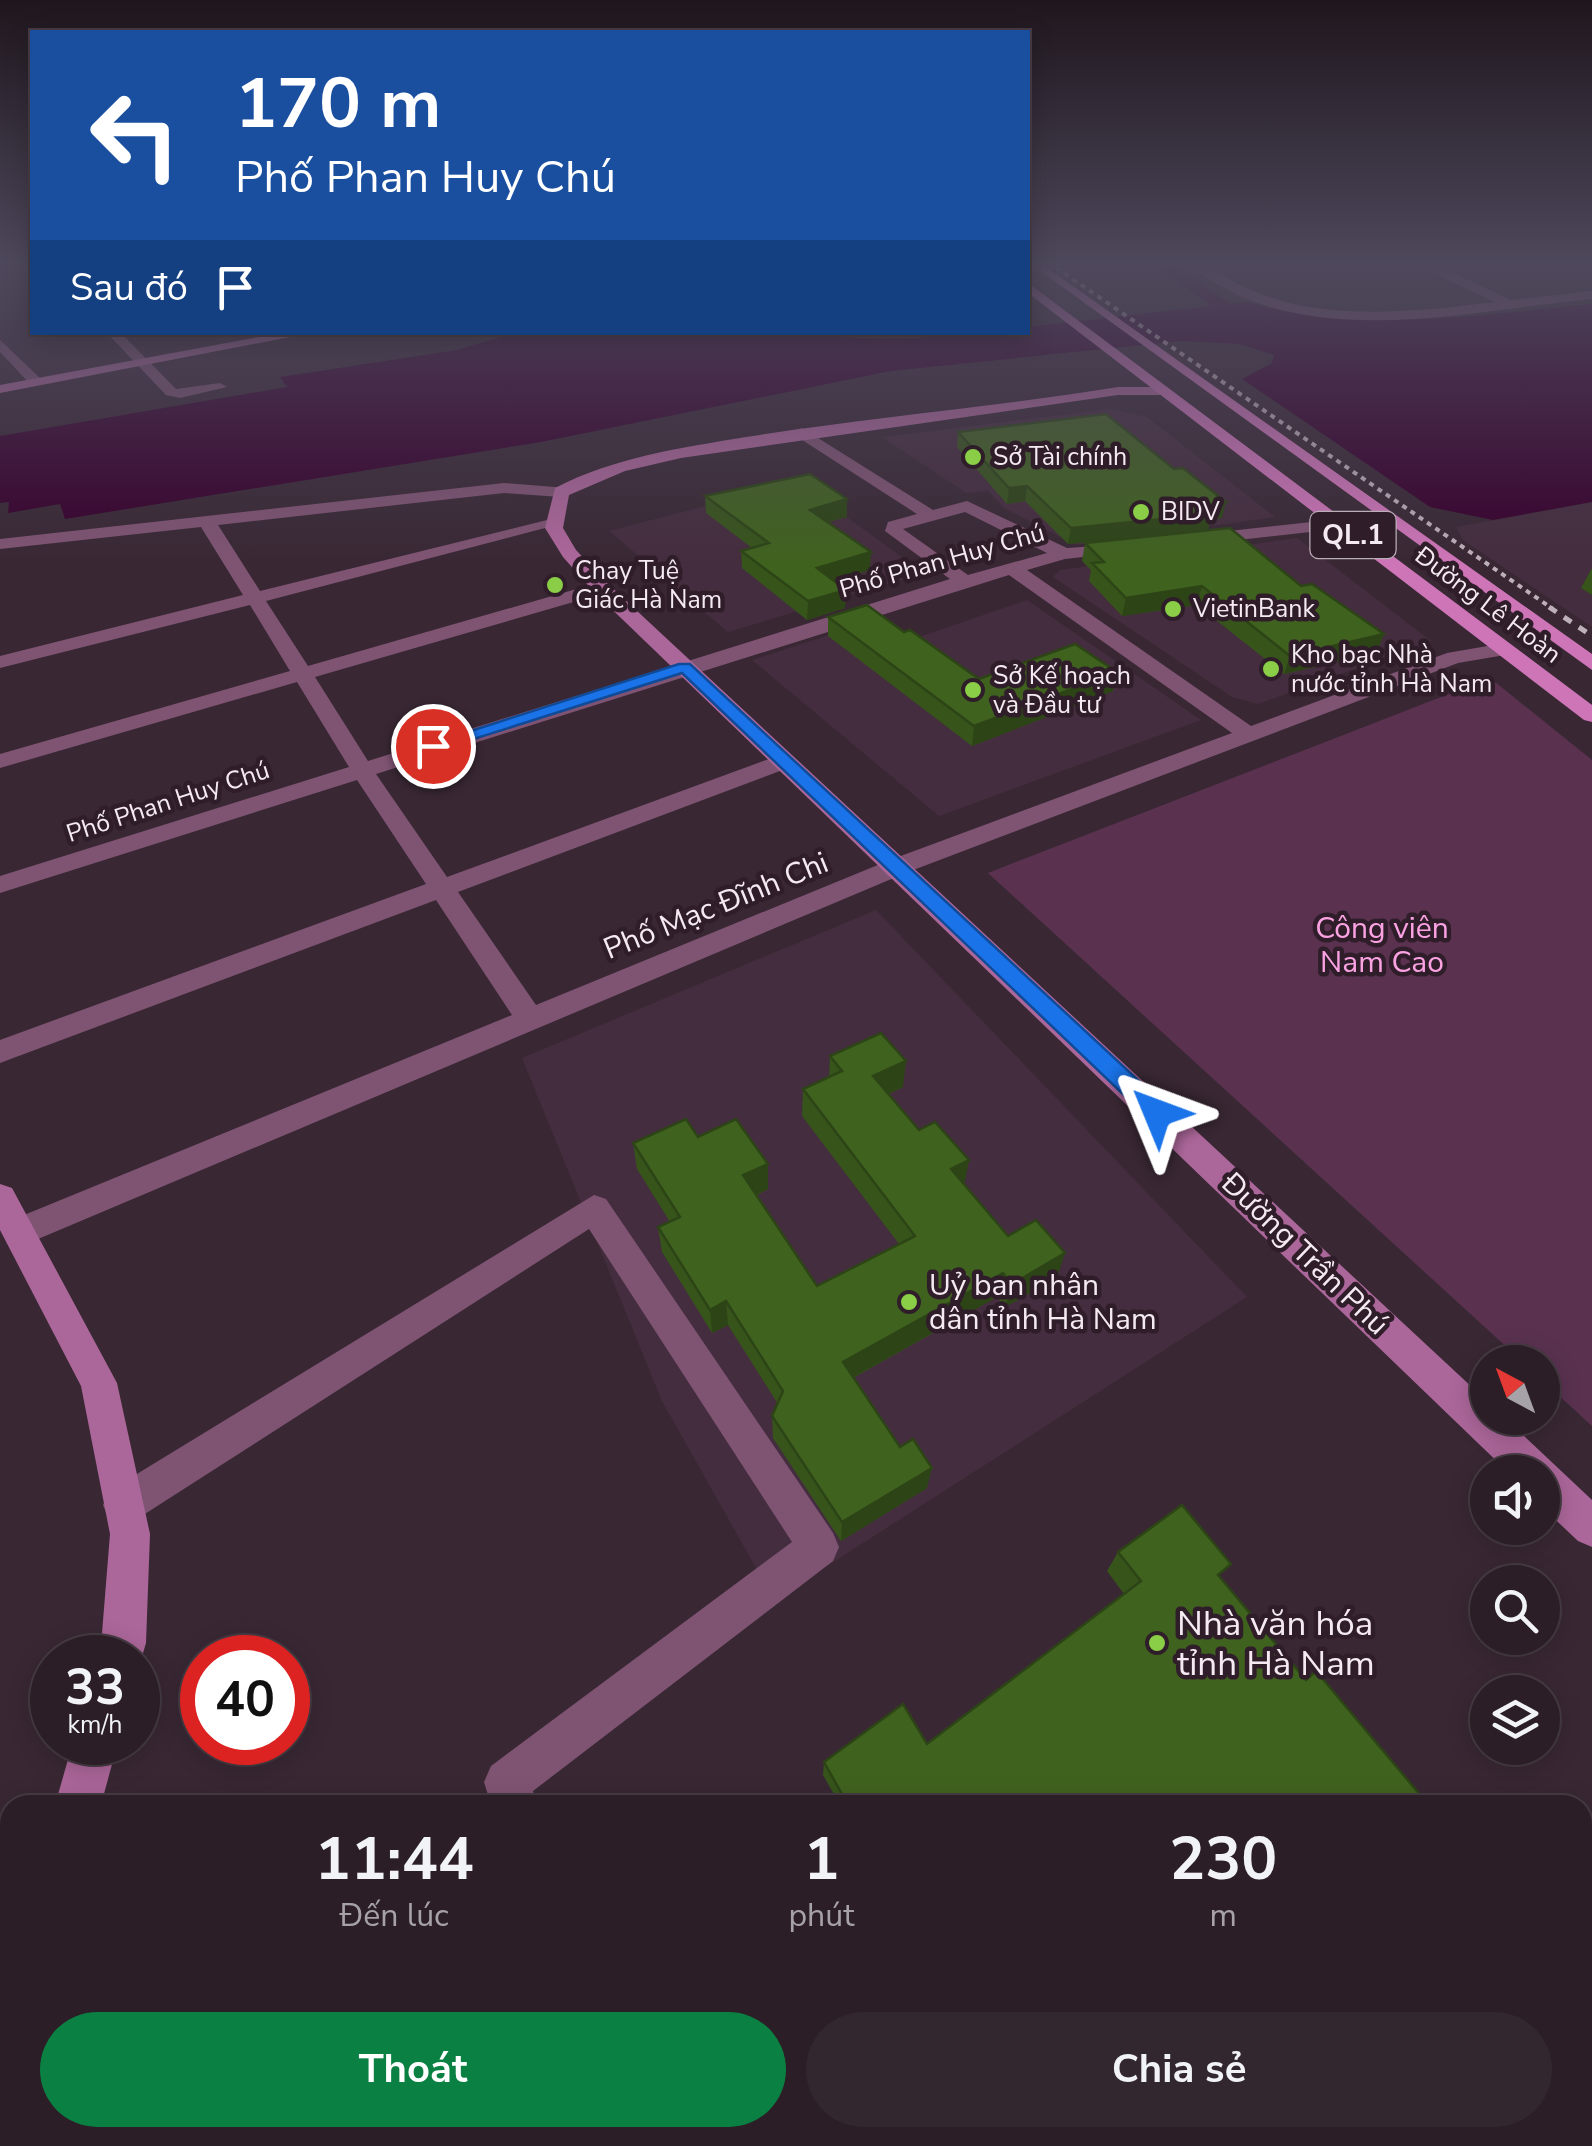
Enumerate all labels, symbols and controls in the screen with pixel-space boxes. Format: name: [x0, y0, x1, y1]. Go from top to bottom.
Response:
text: 170 m: [235, 56, 441, 152]
icon: left: [70, 70, 200, 200]
text: Phố Phan Huy Chú: [235, 147, 616, 208]
icon: arrive: [208, 260, 263, 315]
text: Sau đó: [70, 262, 188, 313]
place label: Sở Tài chính: [993, 440, 1127, 474]
marker: Sở Tài chính: [962, 446, 984, 468]
place label: BIDV: [1161, 495, 1220, 529]
marker: BIDV: [1130, 501, 1152, 523]
road number: QL.1: [1310, 512, 1396, 558]
street label: Phố Phan Huy Chú: [836, 515, 1048, 607]
street label: Đường Lê Hoàn: [1407, 538, 1568, 671]
place label: Chay Tuệ Giác Hà Nam: [575, 554, 722, 617]
marker: Chay Tuệ Giác Hà Nam: [544, 574, 566, 596]
place label: VietinBank: [1192, 592, 1315, 626]
marker: VietinBank: [1162, 598, 1184, 620]
place label: Kho bạc Nhà nước tỉnh Hà Nam: [1291, 638, 1492, 701]
marker: Kho bạc Nhà nước tỉnh Hà Nam: [1260, 658, 1282, 680]
place label: Sở Kế hoạch và Đầu tư: [993, 659, 1131, 722]
marker: Sở Kế hoạch và Đầu tư: [962, 679, 984, 701]
pin: [391, 704, 476, 789]
icon: arrive: [406, 719, 461, 774]
street label: Phố Phan Huy Chú: [62, 753, 274, 851]
street label: Phố Mạc Đĩnh Chi: [598, 842, 834, 970]
park label: Công viên Nam Cao: [1315, 908, 1449, 983]
position arrow: [1105, 1061, 1209, 1165]
street label: Đường Trần Phú: [1212, 1163, 1398, 1344]
place label: Uỷ ban nhân dân tỉnh Hà Nam: [929, 1265, 1157, 1340]
marker: Uỷ ban nhân dân tỉnh Hà Nam: [898, 1291, 920, 1313]
north arrow: [1470, 1345, 1560, 1435]
map controls: [1470, 1345, 1560, 1765]
button: sound: [1470, 1455, 1560, 1545]
button: search: [1470, 1565, 1560, 1655]
place label: Nhà văn hóa tỉnh Hà Nam: [1177, 1600, 1375, 1687]
marker: Nhà văn hóa tỉnh Hà Nam: [1146, 1632, 1168, 1654]
speed limit sign: 40: [180, 1635, 310, 1765]
text: 33: [65, 1653, 125, 1722]
button: layers: [1470, 1675, 1560, 1765]
text: km/h: [67, 1708, 123, 1742]
text: 11:44: [315, 1818, 474, 1900]
text: 1: [803, 1818, 839, 1900]
text: 230: [1169, 1818, 1277, 1900]
text: Đến lúc: [340, 1894, 449, 1937]
text: phút: [788, 1894, 854, 1937]
text: m: [1210, 1894, 1237, 1937]
button: Thoát: [40, 2012, 786, 2127]
button: Chia sẻ: [806, 2012, 1552, 2127]

